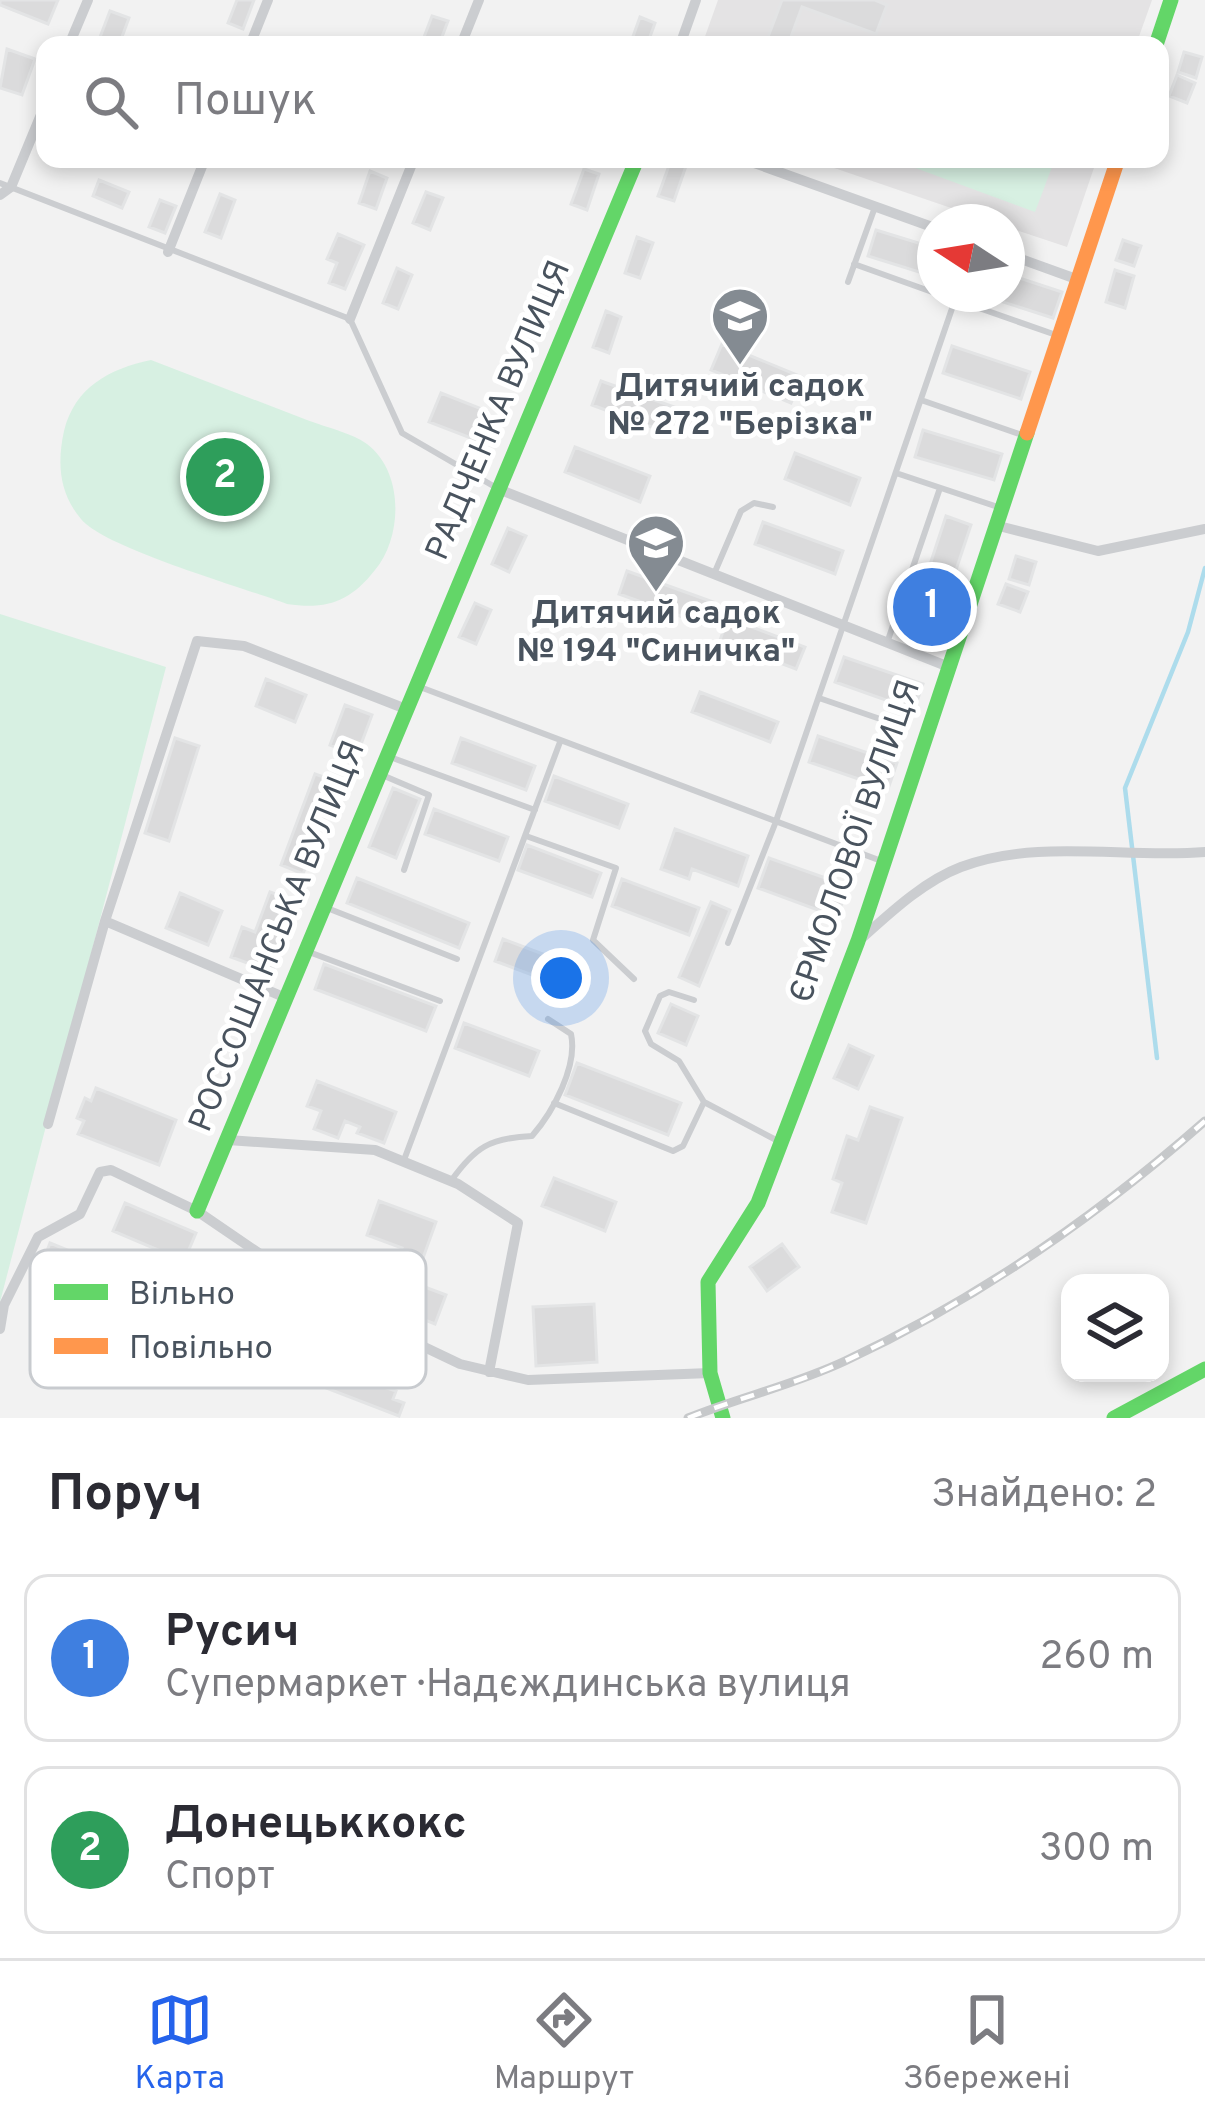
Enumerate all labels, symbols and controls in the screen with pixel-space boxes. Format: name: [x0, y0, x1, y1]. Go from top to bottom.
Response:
search box: [36, 36, 1169, 168]
icon: search: [78, 69, 144, 135]
text: Пошук: [174, 74, 317, 131]
north arrow: [917, 204, 1025, 312]
street label: РАДЧЕНКА ВУЛИЦЯ: [418, 255, 582, 567]
school or university icon: Дитячий садок № 272 "Берізка": [709, 285, 771, 367]
place label: Дитячий садок № 272 "Берізка": [607, 367, 873, 447]
pin: 2: [186, 432, 264, 522]
school or university icon: Дитячий садок № 194 "Синичка": [625, 512, 687, 594]
pin: 1: [893, 562, 971, 652]
place label: Дитячий садок № 194 "Синичка": [517, 594, 795, 674]
street label: ЄРМОЛОВОЇ ВУЛИЦЯ: [781, 675, 932, 1009]
street label: РОССОШАНСЬКА ВУЛИЦЯ: [181, 735, 377, 1139]
your location: [531, 948, 591, 1008]
legend: [30, 1250, 426, 1388]
map controls: [1061, 1274, 1169, 1382]
button: layers: [1061, 1274, 1169, 1382]
text: Вільно: [129, 1275, 235, 1317]
text: Повільно: [129, 1329, 273, 1371]
text: Поруч: [48, 1464, 203, 1529]
text: Знайдено: 2: [931, 1472, 1157, 1521]
text: Русич: [165, 1605, 299, 1662]
text: 1: [82, 1634, 98, 1683]
text: 260 m: [1040, 1634, 1154, 1683]
text: Супермаркет · Надєждинська вулиця: [165, 1662, 851, 1711]
text: Донецьккокс: [165, 1797, 467, 1854]
text: 2: [78, 1826, 102, 1875]
text: 300 m: [1039, 1826, 1154, 1875]
text: Спорт: [165, 1854, 275, 1903]
tab: Карта: [134, 1987, 225, 2101]
tab: Маршрут: [494, 1987, 634, 2101]
tab: Збережені: [903, 1987, 1071, 2101]

